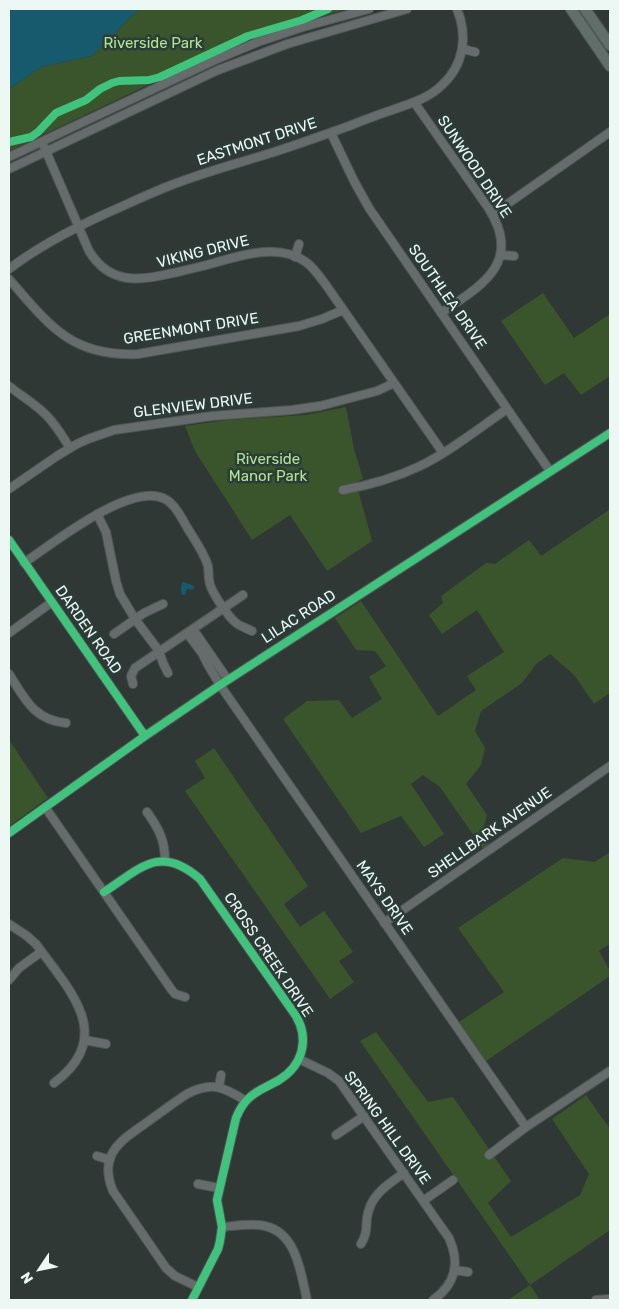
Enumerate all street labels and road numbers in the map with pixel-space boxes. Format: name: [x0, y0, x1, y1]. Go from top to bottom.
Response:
street label: SUNWOOD DRIVE: [433, 112, 515, 222]
street label: EASTMONT DRIVE: [195, 114, 319, 170]
street label: VIKING DRIVE: [155, 232, 251, 272]
street label: SOUTHLEA DRIVE: [404, 241, 490, 353]
street label: GREENMONT DRIVE: [122, 309, 260, 349]
street label: GLENVIEW DRIVE: [132, 390, 254, 422]
street label: DARDEN ROAD: [51, 582, 125, 678]
street label: LILAC ROAD: [259, 586, 339, 648]
street label: SHELLBARK AVENUE: [425, 784, 555, 882]
street label: MAYS DRIVE: [352, 857, 416, 939]
street label: CROSS CREEK DRIVE: [220, 889, 316, 1021]
street label: SPRING HILL DRIVE: [340, 1068, 434, 1188]

